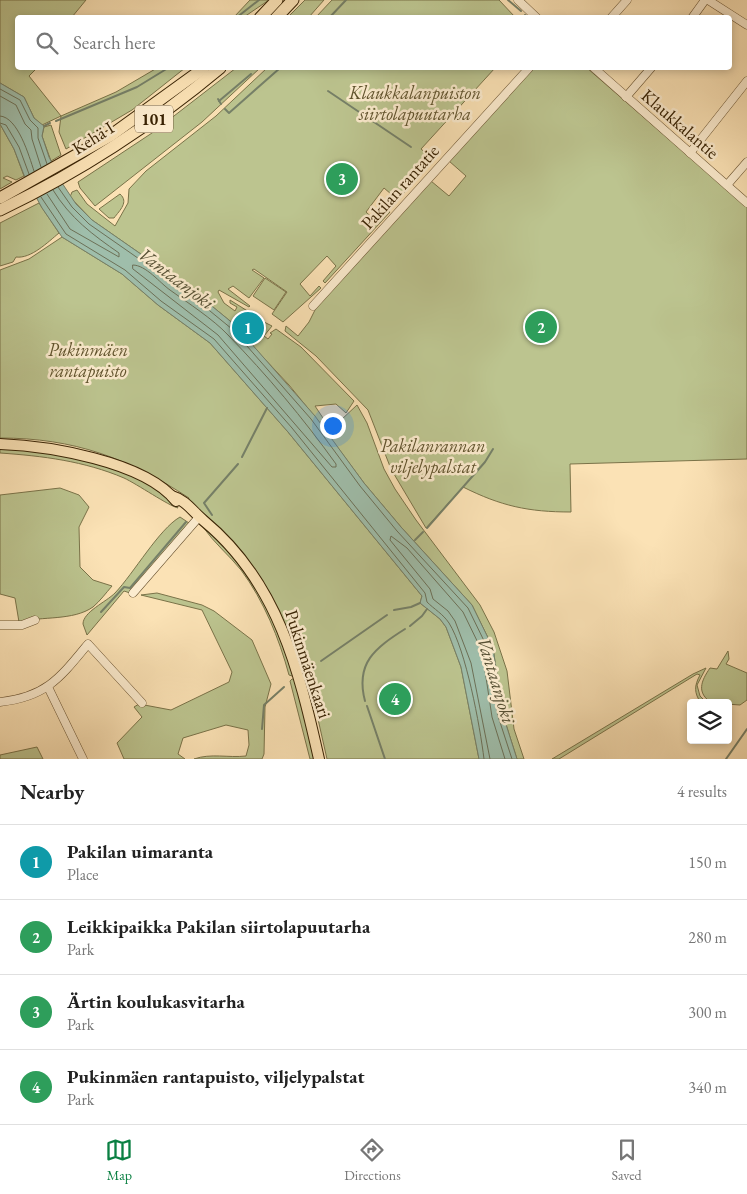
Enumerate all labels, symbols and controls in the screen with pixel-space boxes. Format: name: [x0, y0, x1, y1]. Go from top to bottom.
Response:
search box: [15, 15, 732, 70]
icon: search: [33, 29, 61, 57]
text: Search here: [73, 30, 155, 55]
park label: Klaukkalanpuiston siirtolapuutarha: [348, 81, 481, 126]
street label: Klaukkalantie: [637, 84, 724, 164]
road number: 101: [135, 106, 173, 132]
street label: Kehä I: [67, 116, 118, 159]
street label: Pakilan rantatie: [356, 139, 444, 234]
pin: 3: [326, 160, 358, 198]
water label: Vantaanjoki: [134, 242, 221, 316]
pin: 2: [525, 308, 557, 346]
pin: 1: [232, 309, 264, 347]
park label: Pukinmäen rantapuisto: [48, 338, 128, 383]
your location: [320, 413, 346, 439]
park label: Pakilanrannan viljelypalstat: [381, 434, 485, 479]
street label: Pukinmäenkaari: [280, 607, 337, 722]
water label: Vantaanjoki: [472, 634, 522, 728]
pin: 4: [379, 680, 411, 718]
map controls: [687, 699, 732, 744]
button: layers: [687, 699, 732, 744]
text: Nearby: [20, 778, 84, 805]
text: 4 results: [677, 781, 727, 802]
text: Pakilan uimaranta: [67, 839, 213, 864]
text: 1: [32, 852, 40, 873]
text: 150 m: [688, 852, 727, 873]
text: Place: [67, 864, 99, 885]
text: Leikkipaikka Pakilan siirtolapuutarha: [67, 914, 370, 939]
text: 2: [32, 927, 40, 948]
text: 280 m: [688, 927, 727, 948]
text: Park: [67, 939, 94, 960]
text: Ärtin koulukasvitarha: [67, 989, 245, 1014]
text: 3: [32, 1002, 40, 1023]
text: 300 m: [688, 1002, 727, 1023]
text: Park: [67, 1014, 94, 1035]
text: Pukinmäen rantapuisto, viljelypalstat: [67, 1064, 365, 1089]
text: 4: [32, 1077, 40, 1098]
text: 340 m: [688, 1077, 727, 1098]
text: Park: [67, 1089, 94, 1110]
tab: Map: [105, 1136, 133, 1184]
tab: Directions: [344, 1136, 401, 1184]
tab: Saved: [612, 1136, 642, 1184]

